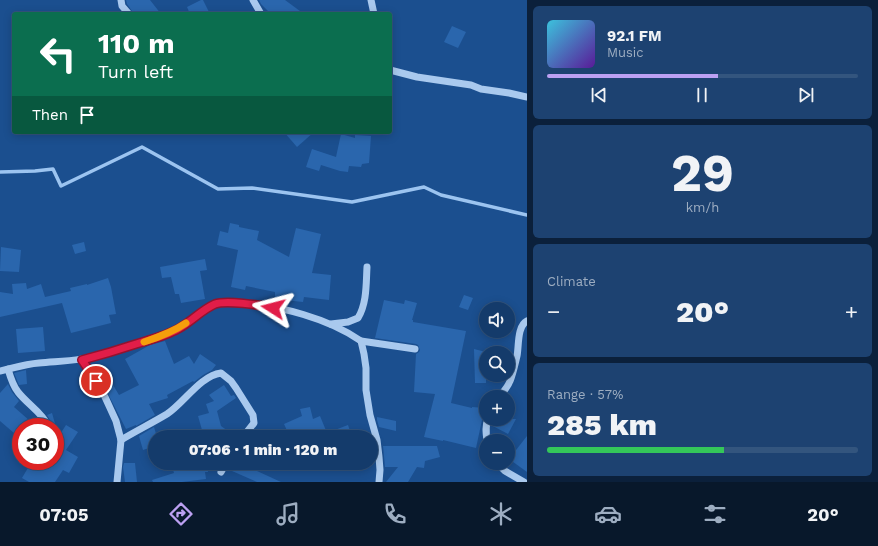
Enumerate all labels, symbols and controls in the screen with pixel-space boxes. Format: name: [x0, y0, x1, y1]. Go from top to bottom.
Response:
text: 110 m: [98, 27, 175, 60]
text: 92.1 FM: [607, 27, 662, 45]
icon: left: [32, 28, 84, 80]
text: Music: [607, 45, 644, 60]
text: Turn left: [98, 61, 173, 82]
icon: previous: [588, 84, 610, 106]
icon: pause: [691, 84, 713, 106]
icon: next: [795, 84, 817, 106]
icon: arrive: [76, 104, 98, 126]
text: Then: [32, 106, 68, 124]
text: 29: [671, 143, 734, 204]
text: km/h: [686, 200, 719, 215]
text: Climate: [547, 274, 596, 289]
position arrow: [252, 287, 294, 329]
text: 20°: [676, 294, 729, 329]
text: −: [547, 299, 560, 324]
text: +: [845, 299, 858, 324]
map controls: [479, 302, 515, 470]
button: sound: [479, 302, 515, 338]
button: search: [479, 346, 515, 382]
pin: [79, 364, 113, 398]
icon: arrive: [85, 370, 107, 392]
text: Range · 57%: [547, 387, 623, 402]
button: +: [479, 390, 515, 426]
text: 285 km: [547, 407, 657, 442]
speed limit sign: 30: [12, 418, 64, 470]
button: −: [479, 434, 515, 470]
text: 07:06 · 1 min · 120 m: [189, 441, 337, 459]
icon: directions: [167, 500, 195, 528]
icon: music: [274, 500, 302, 528]
icon: phone: [381, 500, 409, 528]
icon: climate: [487, 500, 515, 528]
icon: car: [594, 500, 622, 528]
icon: filters: [701, 500, 729, 528]
text: 07:05: [39, 504, 89, 525]
text: 20°: [807, 504, 839, 525]

